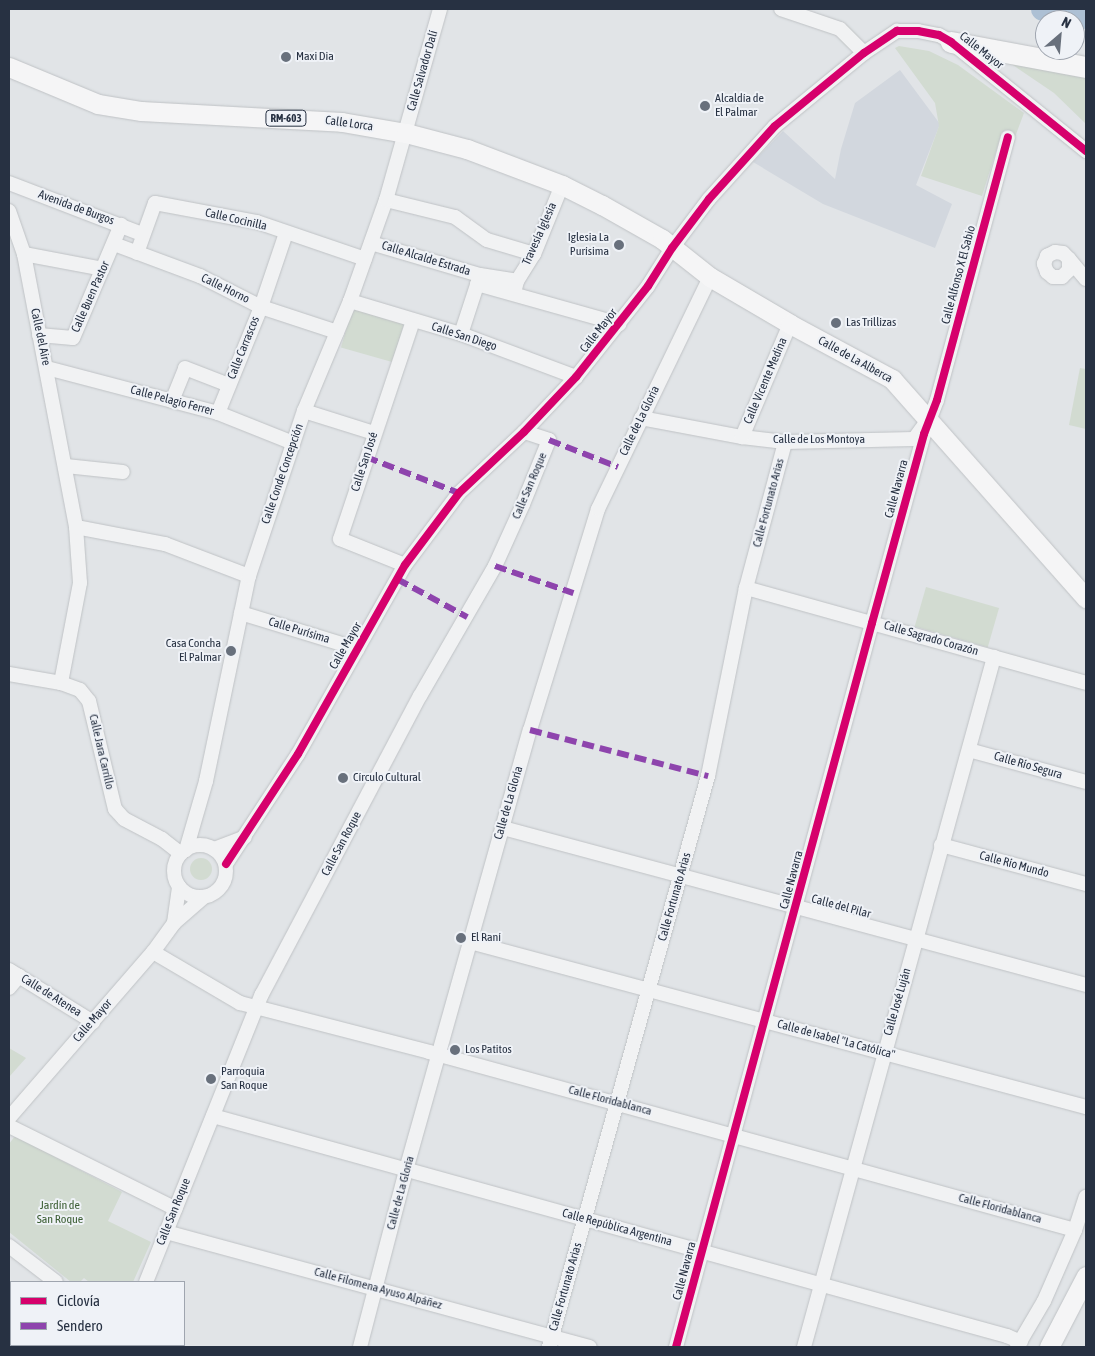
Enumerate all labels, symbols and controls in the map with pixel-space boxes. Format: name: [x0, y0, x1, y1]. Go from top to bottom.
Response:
north arrow: [1035, 10, 1085, 60]
text: N: [1059, 14, 1074, 32]
street label: Calle Salvador Dalí: [405, 29, 441, 113]
street label: Calle Mayor: [956, 29, 1006, 73]
place label: Maxi Dia: [296, 50, 334, 64]
marker: Maxi Dia: [280, 51, 292, 63]
place label: Alcaldía de El Palmar: [715, 92, 764, 120]
marker: Alcaldía de El Palmar: [699, 100, 711, 112]
road number: RM-603: [265, 110, 307, 126]
street label: Calle Lorca: [324, 114, 374, 134]
street label: Avenida de Burgos: [36, 188, 116, 228]
street label: Travesía Iglesia: [520, 200, 560, 268]
street label: Calle Cocinilla: [204, 206, 268, 234]
street label: Calle Alfonso X El Sabio: [939, 224, 979, 326]
place label: Iglesia La Purísima: [568, 231, 609, 259]
street label: Calle Alcalde Estrada: [380, 239, 472, 279]
marker: Iglesia La Purísima: [613, 239, 625, 251]
street label: Calle Buen Pastor: [69, 259, 113, 335]
street label: Calle Horno: [199, 271, 251, 307]
street label: Calle Mayor: [577, 306, 621, 356]
street label: Calle del Aire: [27, 307, 53, 367]
street label: Calle Carrascos: [225, 315, 263, 381]
place label: Las Trillizas: [846, 316, 896, 330]
marker: Las Trillizas: [830, 317, 842, 329]
street label: Calle San Diego: [429, 320, 499, 354]
street label: Calle de La Alberca: [815, 334, 895, 386]
street label: Calle Vicente Medina: [741, 336, 791, 426]
street label: Calle Pelagio Ferrer: [129, 383, 215, 419]
street label: Calle de La Gloria: [617, 384, 663, 458]
street label: Calle Conde Concepción: [259, 422, 307, 526]
street label: Calle San José: [349, 431, 381, 493]
street label: Calle de Los Montoya: [773, 433, 865, 447]
street label: Calle San Roque: [510, 451, 550, 521]
street label: Calle Fortunato Arias: [750, 457, 788, 549]
street label: Calle Navarra: [882, 458, 912, 520]
street label: Calle Purísima: [267, 615, 331, 647]
street label: Calle Sagrado Corazón: [882, 619, 980, 659]
street label: Calle Mayor: [327, 620, 365, 672]
place label: Casa Concha El Palmar: [166, 637, 221, 665]
marker: Casa Concha El Palmar: [225, 645, 237, 657]
street label: Calle Jara Carrillo: [85, 713, 117, 791]
street label: Calle Río Segura: [992, 749, 1064, 783]
street label: Calle de La Gloria: [492, 765, 526, 841]
place label: Círculo Cultural: [353, 771, 421, 785]
marker: Círculo Cultural: [337, 772, 349, 784]
street label: Calle San Roque: [319, 809, 365, 879]
street label: Calle Navarra: [777, 849, 807, 911]
street label: Calle Río Mundo: [978, 849, 1050, 881]
street label: Calle Fortunato Arias: [656, 851, 694, 943]
street label: Calle del Pilar: [810, 892, 872, 922]
place label: El Raní: [471, 931, 501, 945]
marker: El Raní: [455, 932, 467, 944]
street label: Calle José Luján: [881, 967, 915, 1037]
street label: Calle de Atenea: [18, 972, 84, 1020]
street label: Calle Mayor: [71, 997, 115, 1045]
street label: Calle de Isabel "La Católica": [775, 1017, 897, 1063]
place label: Los Patitos: [465, 1043, 512, 1057]
marker: Los Patitos: [449, 1044, 461, 1056]
place label: Parroquia San Roque: [221, 1065, 268, 1093]
marker: Parroquia San Roque: [205, 1073, 217, 1085]
street label: Calle Floridablanca: [567, 1083, 653, 1119]
street label: Calle de La Gloria: [384, 1154, 418, 1232]
street label: Calle San Roque: [154, 1176, 194, 1248]
street label: Calle Floridablanca: [957, 1191, 1043, 1227]
park label: Jardín de San Roque: [37, 1199, 83, 1227]
street label: Calle República Argentina: [560, 1206, 674, 1250]
street label: Calle Navarra: [670, 1240, 700, 1302]
street label: Calle Fortunato Arias: [547, 1241, 585, 1333]
street label: Calle Filomena Ayuso Alpáñez: [312, 1265, 444, 1313]
legend: [10, 1281, 185, 1346]
text: Ciclovía: [57, 1292, 100, 1309]
text: Sendero: [57, 1317, 103, 1334]

